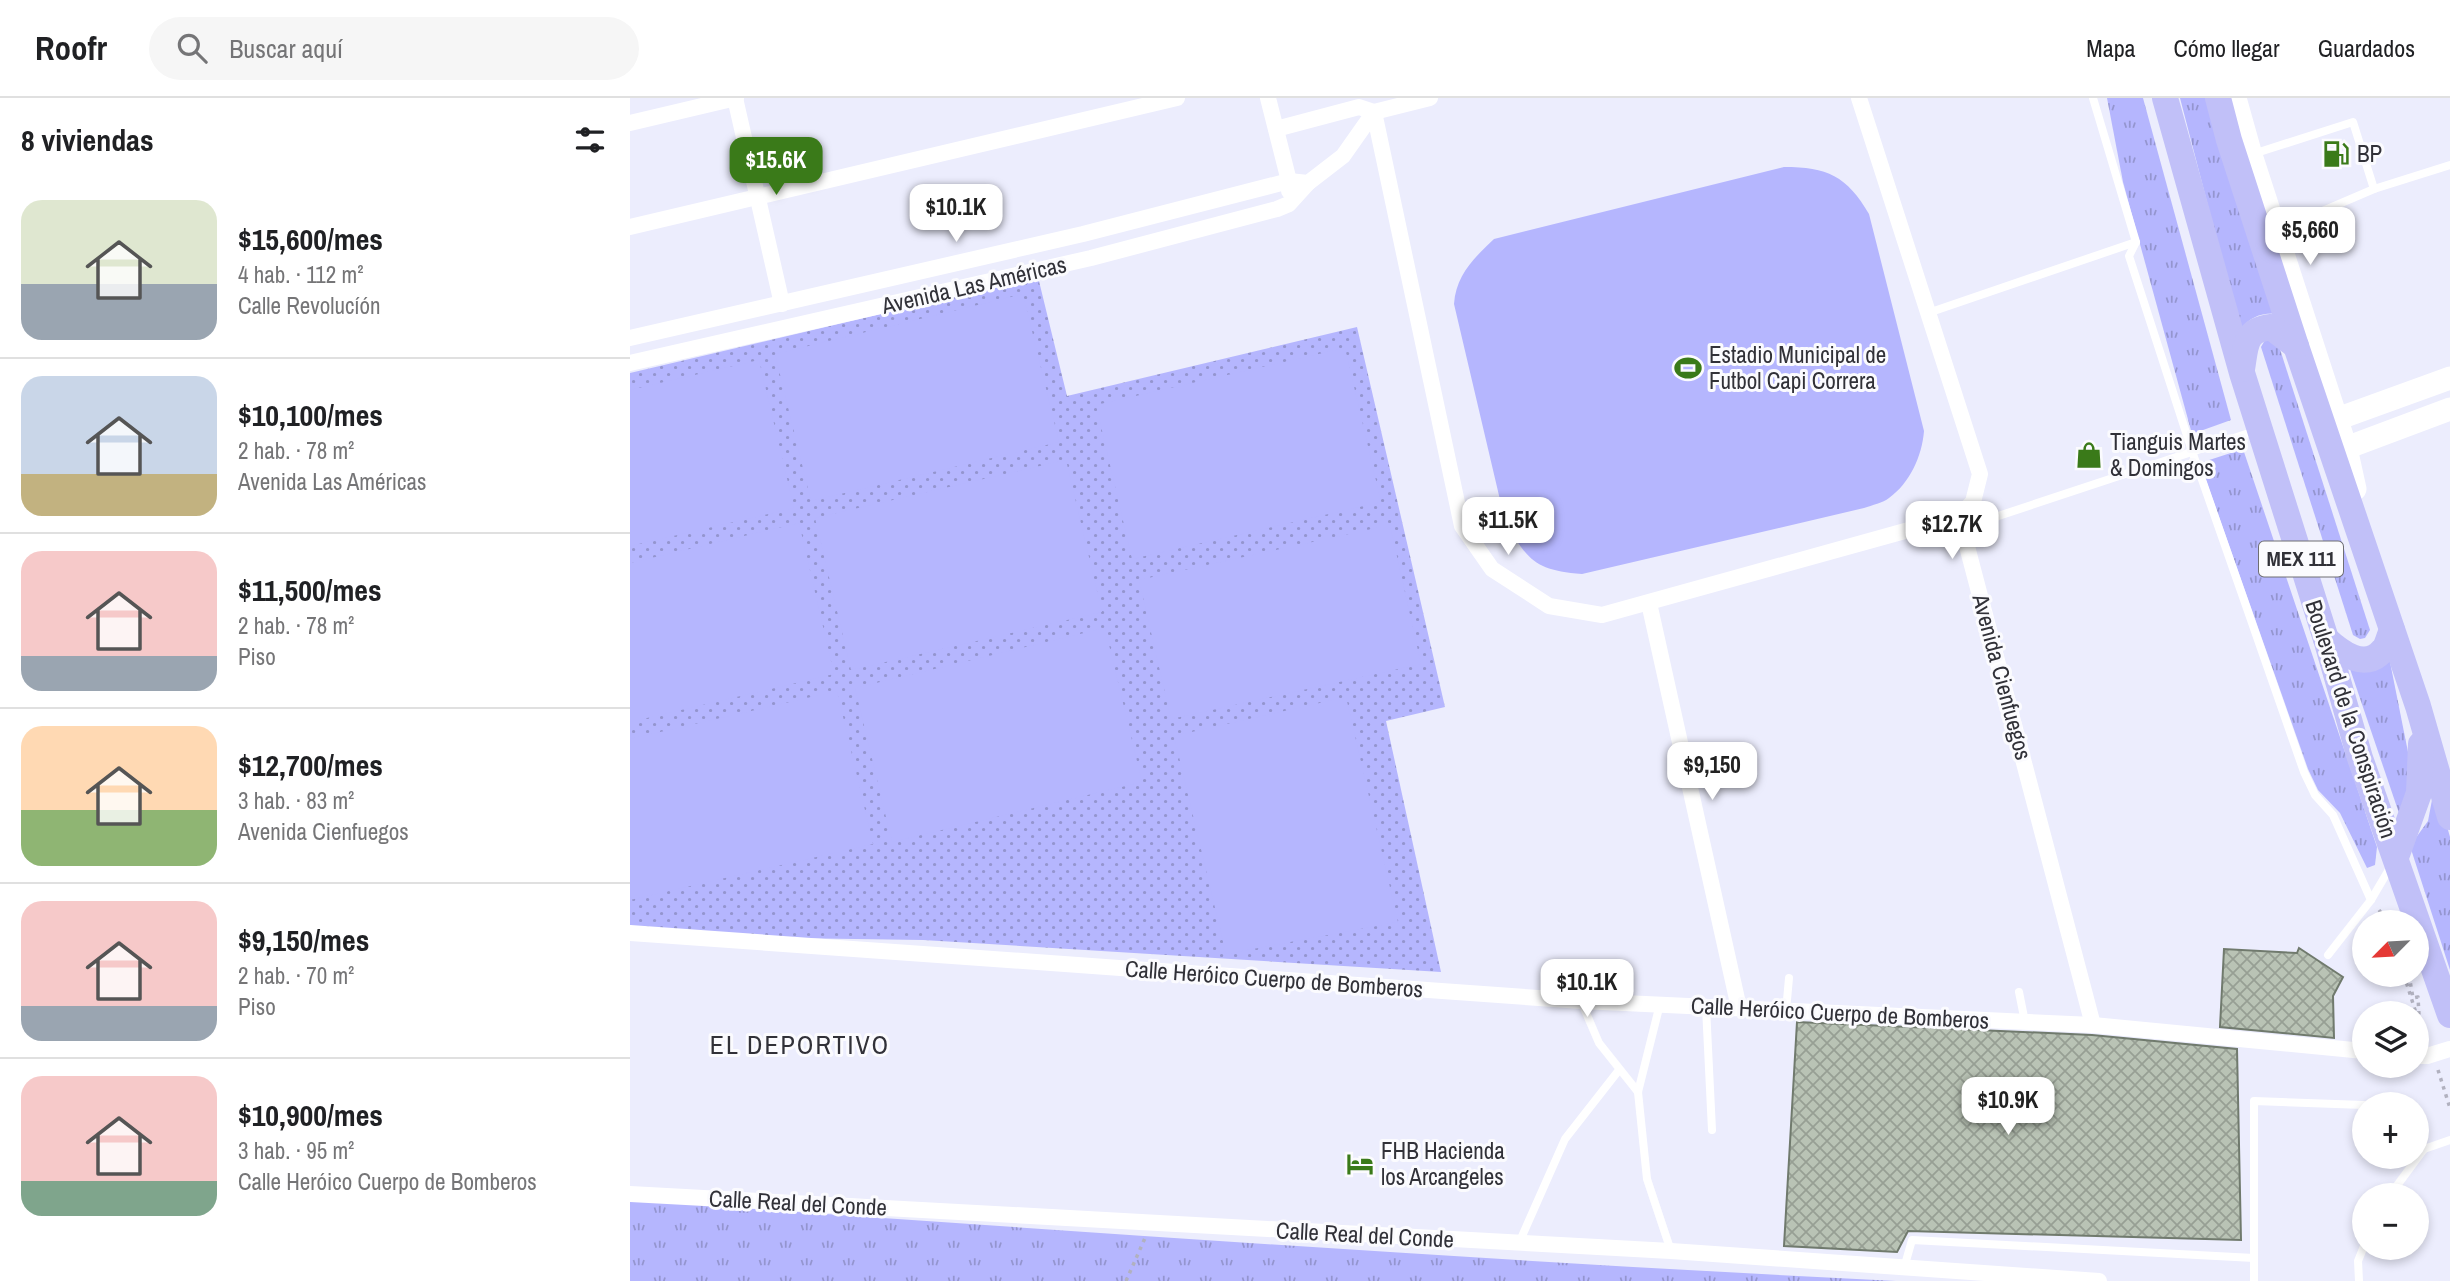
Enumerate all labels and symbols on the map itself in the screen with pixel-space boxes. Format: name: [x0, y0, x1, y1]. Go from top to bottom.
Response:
pin: $15.6K: [719, 138, 833, 197]
place label: BP: [2357, 138, 2382, 169]
fuel station icon: BP: [2321, 139, 2351, 169]
pin: $10.1K: [899, 184, 1013, 244]
pin: $5,660: [2253, 208, 2367, 267]
street label: Avenida Las Américas: [878, 248, 1069, 321]
place label: Estadio Municipal de Futbol Capi Correra: [1709, 339, 1886, 396]
sports icon: Estadio Municipal de Futbol Capi Correra: [1673, 353, 1703, 383]
place label: Tianguis Martes & Domingos: [2110, 426, 2246, 483]
shop icon: Tianguis Martes & Domingos: [2074, 440, 2104, 470]
pin: $11.5K: [1451, 498, 1565, 557]
pin: $12.7K: [1895, 502, 2009, 561]
road number: MEX 111: [2259, 542, 2343, 576]
street label: Avenida Cienfuegos: [1965, 590, 2040, 763]
street label: Boulevard de la Conspiración: [2298, 596, 2405, 842]
pin: $9,150: [1655, 742, 1769, 802]
north arrow: [2352, 910, 2429, 987]
street label: Calle Heróico Cuerpo de Bomberos: [1124, 953, 1424, 1004]
pin: $10.1K: [1530, 960, 1644, 1019]
street label: Calle Heróico Cuerpo de Bomberos: [1690, 989, 1990, 1036]
district label: EL DEPORTIVO: [710, 1027, 890, 1062]
pin: $10.9K: [1951, 1077, 2065, 1137]
place label: FHB Hacienda los Arcangeles: [1381, 1135, 1505, 1192]
hotel icon: FHB Hacienda los Arcangeles: [1345, 1149, 1375, 1179]
street label: Calle Real del Conde: [708, 1182, 888, 1223]
street label: Calle Real del Conde: [1275, 1214, 1455, 1255]

